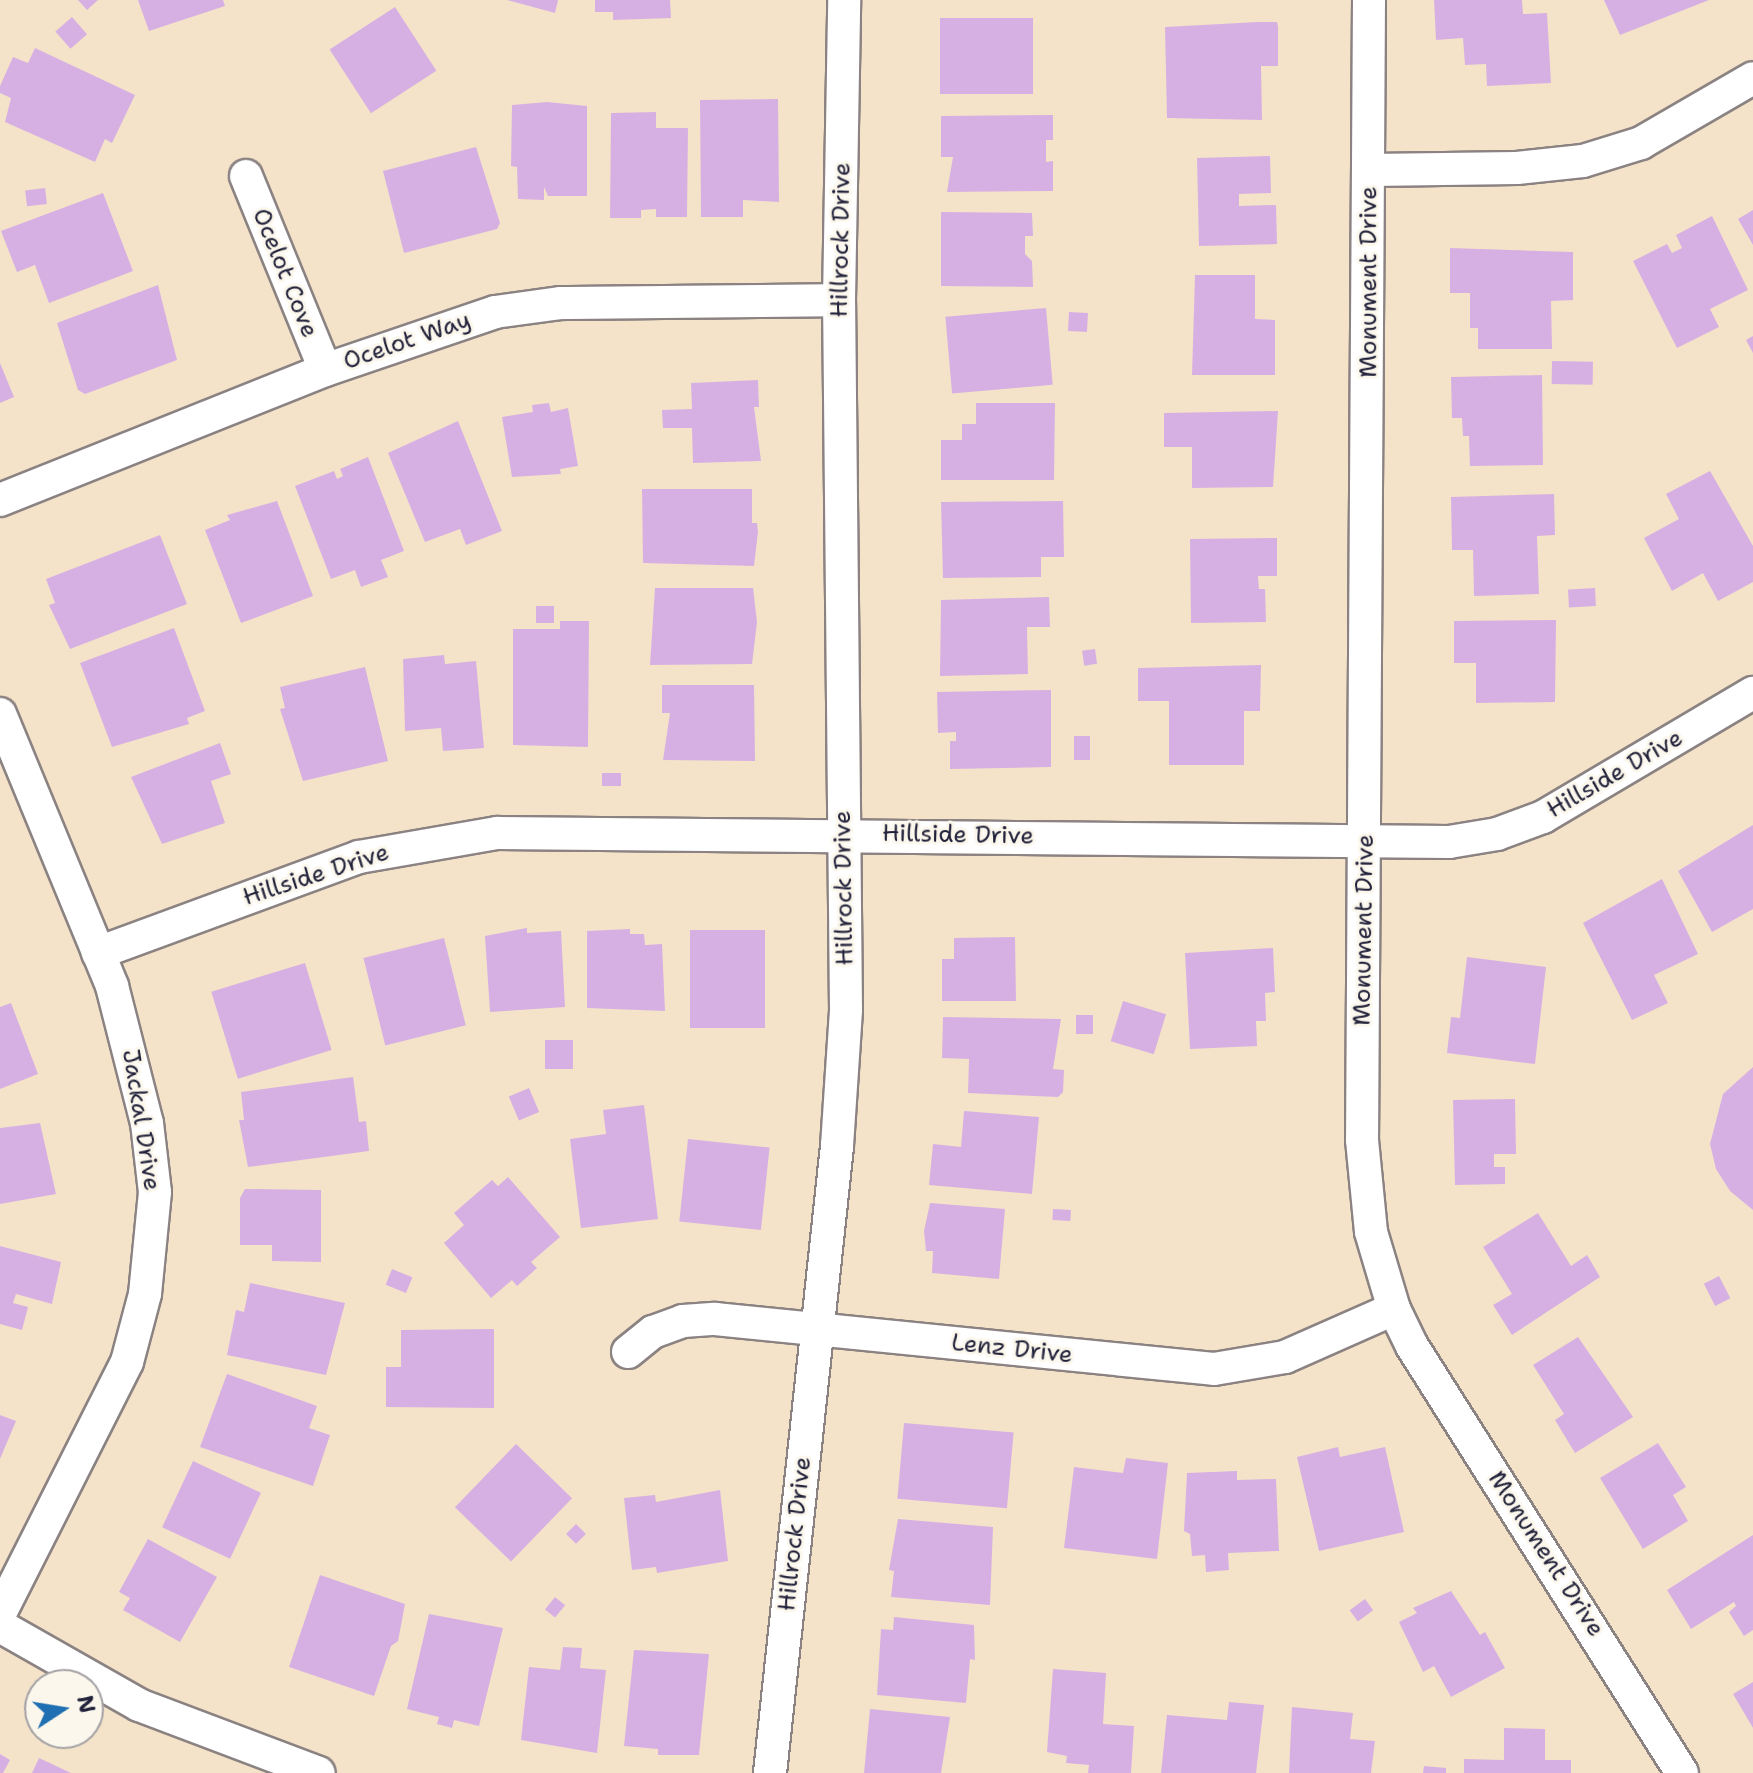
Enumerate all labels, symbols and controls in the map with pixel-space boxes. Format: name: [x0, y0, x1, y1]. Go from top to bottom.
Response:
street label: Hillrock Drive: [825, 162, 857, 318]
street label: Monument Drive: [1355, 186, 1383, 378]
street label: Ocelot Cove: [246, 204, 324, 342]
street label: Ocelot Way: [340, 306, 474, 376]
street label: Hillside Drive: [1542, 724, 1688, 824]
street label: Hillrock Drive: [828, 810, 860, 966]
street label: Hillside Drive: [882, 819, 1034, 851]
street label: Monument Drive: [1348, 834, 1380, 1026]
street label: Hillside Drive: [239, 838, 393, 912]
street label: Jackal Drive: [116, 1047, 166, 1193]
street label: Lenz Drive: [950, 1328, 1074, 1370]
street label: Hillrock Drive: [773, 1455, 817, 1613]
street label: Monument Drive: [1482, 1466, 1610, 1642]
north arrow: [24, 1669, 104, 1749]
text: N: [70, 1693, 102, 1716]

